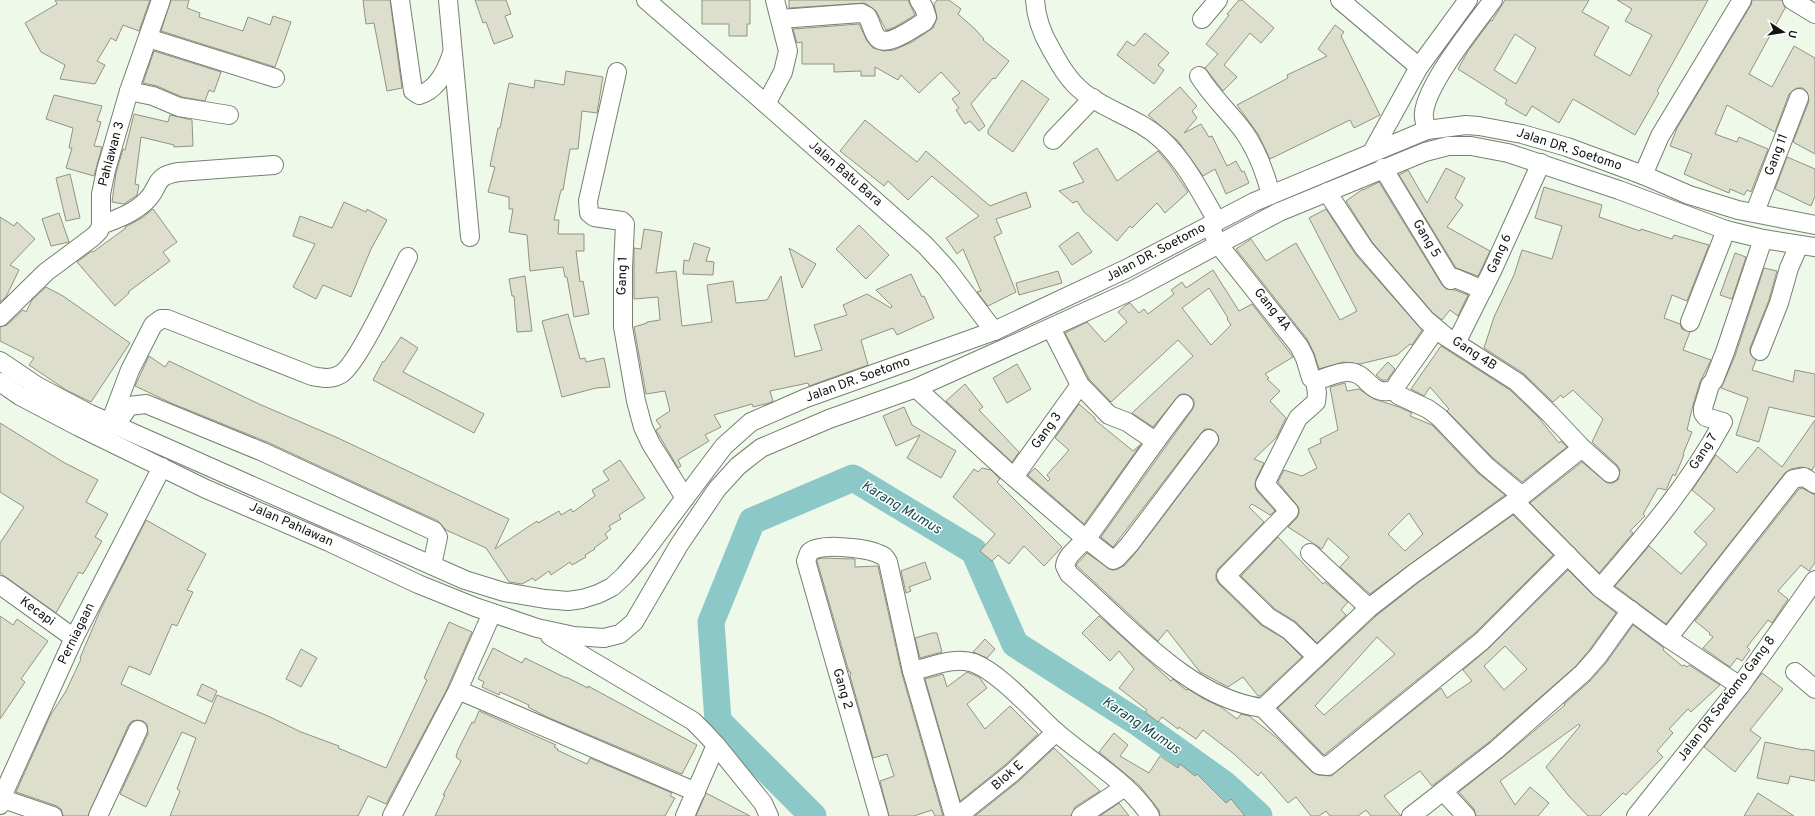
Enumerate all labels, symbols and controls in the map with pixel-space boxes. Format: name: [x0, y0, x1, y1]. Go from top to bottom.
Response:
north arrow: [1763, 12, 1803, 52]
text: U: [1784, 29, 1799, 39]
street label: Pahlawan 3: [96, 120, 128, 188]
street label: Jalan DR. Soetomo: [1514, 125, 1624, 175]
street label: Gang 11: [1762, 132, 1792, 178]
street label: Jalan Batu Bara: [805, 138, 885, 210]
street label: Gang 5: [1408, 217, 1444, 261]
street label: Jalan DR. Soetomo: [1104, 220, 1208, 286]
street label: Gang 6: [1484, 232, 1516, 276]
street label: Gang 1: [614, 256, 632, 296]
street label: Gang 4A: [1250, 285, 1294, 335]
street label: Gang 4B: [1448, 334, 1500, 374]
street label: Jalan DR. Soetomo: [803, 354, 913, 406]
street label: Gang 3: [1028, 409, 1066, 453]
street label: Gang 7: [1686, 431, 1722, 473]
water label: Karang Mumus: [858, 477, 945, 539]
street label: Jalan Pahlawan: [246, 499, 336, 551]
street label: Kecapi: [16, 594, 58, 630]
street label: Perniagaan: [55, 601, 99, 667]
street label: Jalan DR Soetomo Gang 8: [1675, 633, 1779, 765]
street label: Gang 2: [829, 667, 855, 711]
water label: Karang Mumus: [1099, 694, 1184, 759]
street label: Blok E: [989, 758, 1027, 794]

